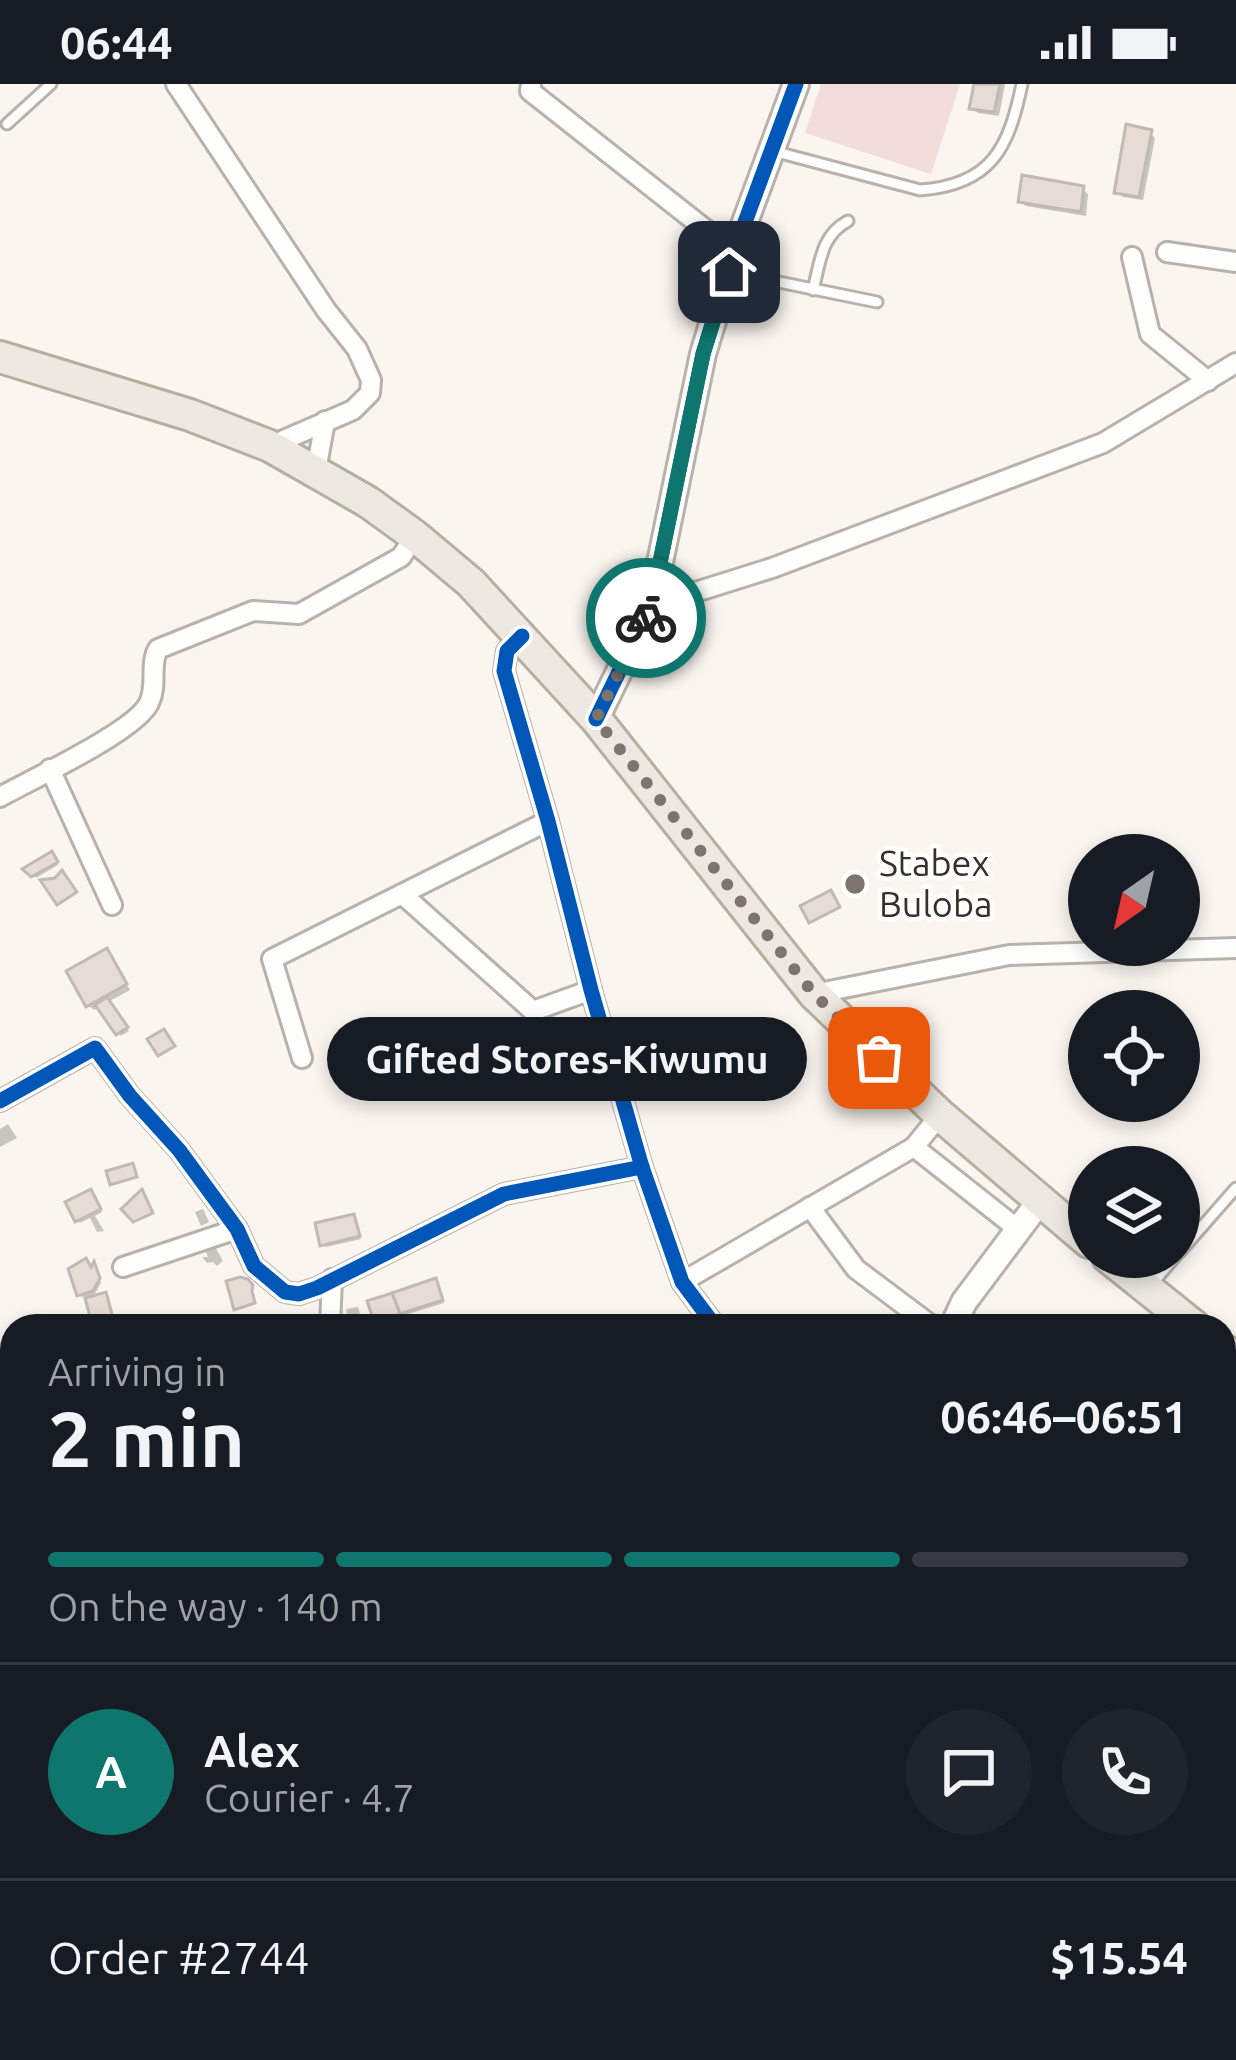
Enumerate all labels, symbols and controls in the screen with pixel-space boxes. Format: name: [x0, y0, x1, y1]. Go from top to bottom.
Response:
text: 06:44: [60, 17, 173, 68]
pin: [678, 221, 780, 323]
icon: home: [696, 239, 762, 305]
courier: [586, 558, 706, 678]
icon: bike: [613, 585, 679, 651]
north arrow: [1068, 834, 1200, 966]
map controls: [1068, 834, 1200, 1278]
place label: Stabex Buloba: [879, 842, 992, 924]
marker: Stabex Buloba: [842, 871, 868, 897]
button: locate: [1068, 990, 1200, 1122]
pin: [828, 1007, 930, 1109]
callout: Gifted Stores-Kiwumu: [327, 1016, 807, 1100]
icon: bag: [846, 1025, 912, 1091]
text: Gifted Stores-Kiwumu: [365, 1037, 769, 1080]
button: layers: [1068, 1146, 1200, 1278]
text: Arriving in: [48, 1350, 226, 1393]
text: 06:46–06:51: [940, 1391, 1188, 1442]
text: 2 min: [48, 1394, 245, 1482]
text: On the way · 140 m: [48, 1585, 383, 1628]
button: chat: [906, 1709, 1032, 1835]
button: phone: [1062, 1709, 1188, 1835]
text: Alex: [204, 1725, 300, 1776]
text: A: [95, 1746, 127, 1797]
text: Courier · 4.7: [204, 1776, 415, 1819]
text: Order #2744: [48, 1932, 310, 1983]
text: $15.54: [1050, 1932, 1188, 1983]

